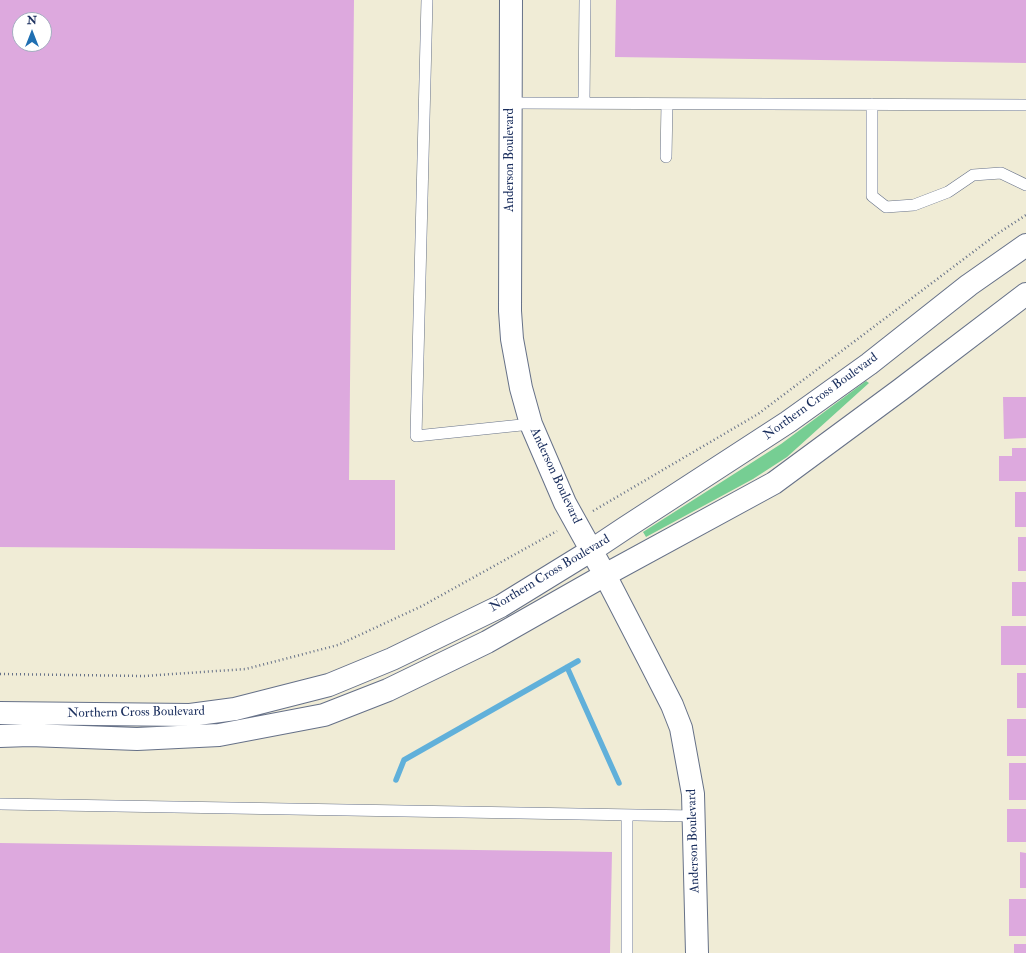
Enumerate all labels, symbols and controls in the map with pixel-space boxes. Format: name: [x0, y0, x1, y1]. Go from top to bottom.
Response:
north arrow: [12, 12, 52, 52]
text: N: [27, 14, 37, 27]
street label: Anderson Boulevard: [502, 108, 518, 212]
street label: Northern Cross Boulevard: [761, 350, 881, 444]
street label: Anderson Boulevard: [526, 426, 584, 526]
street label: Northern Cross Boulevard: [487, 532, 613, 616]
street label: Northern Cross Boulevard: [67, 704, 205, 722]
street label: Anderson Boulevard: [684, 789, 704, 893]

